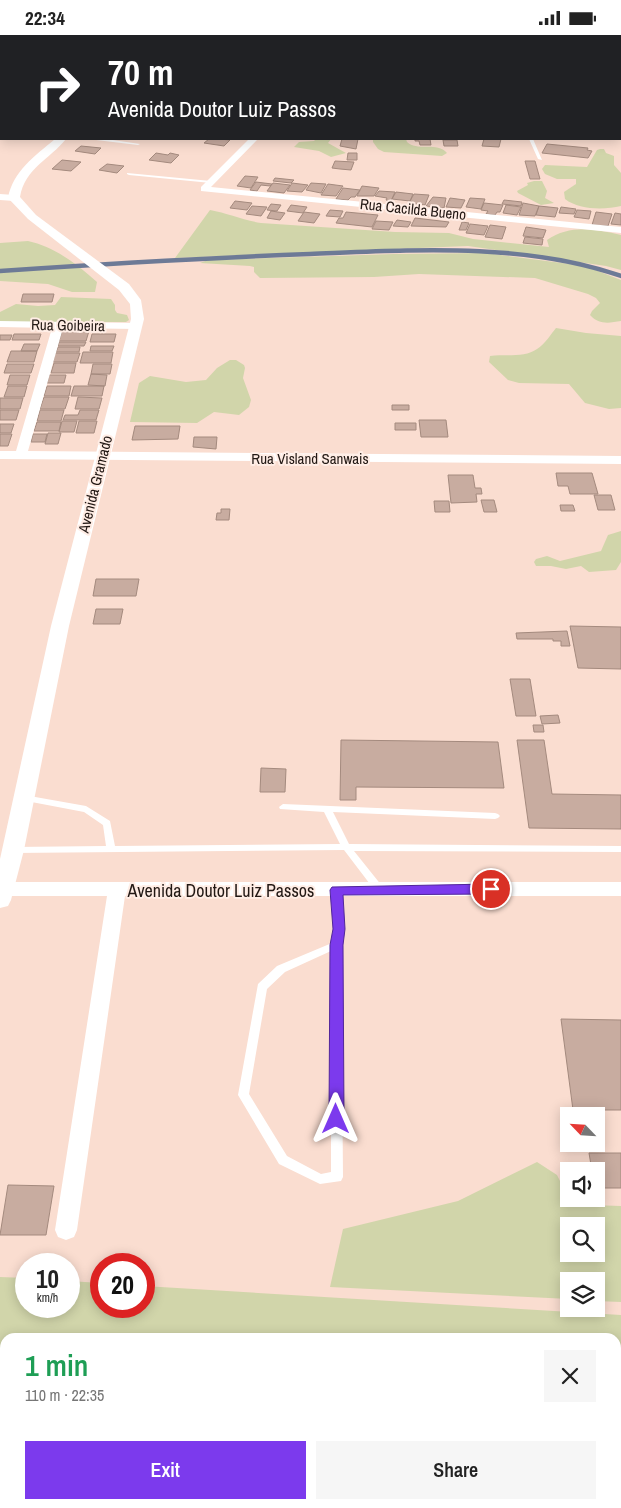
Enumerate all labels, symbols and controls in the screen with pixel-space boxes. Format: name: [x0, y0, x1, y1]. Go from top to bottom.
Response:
text: 22:34: [25, 5, 65, 31]
text: 70 m: [108, 49, 173, 96]
icon: right: [25, 55, 90, 120]
text: Avenida Doutor Luiz Passos: [108, 94, 336, 124]
street label: Rua Cacilda Bueno: [359, 193, 467, 225]
street label: Rua Goibeira: [31, 314, 105, 336]
street label: Avenida Gramado: [73, 433, 117, 536]
street label: Rua Visland Sanwais: [251, 448, 369, 469]
pin: [470, 868, 512, 910]
icon: arrive: [477, 875, 505, 903]
street label: Avenida Doutor Luiz Passos: [127, 878, 314, 903]
position arrow: [309, 1092, 361, 1144]
north arrow: [560, 1107, 605, 1153]
map controls: [560, 1107, 605, 1317]
button: sound: [560, 1162, 605, 1207]
button: search: [560, 1217, 605, 1262]
speed limit sign: 20: [90, 1253, 155, 1318]
text: 10: [36, 1262, 59, 1296]
button: layers: [560, 1272, 605, 1317]
text: km/h: [37, 1290, 58, 1306]
text: 1 min: [25, 1345, 88, 1385]
button: close: [544, 1350, 596, 1402]
text: 110 m · 22:35: [25, 1384, 104, 1406]
button: Exit: [25, 1441, 306, 1499]
button: Share: [316, 1441, 596, 1499]

